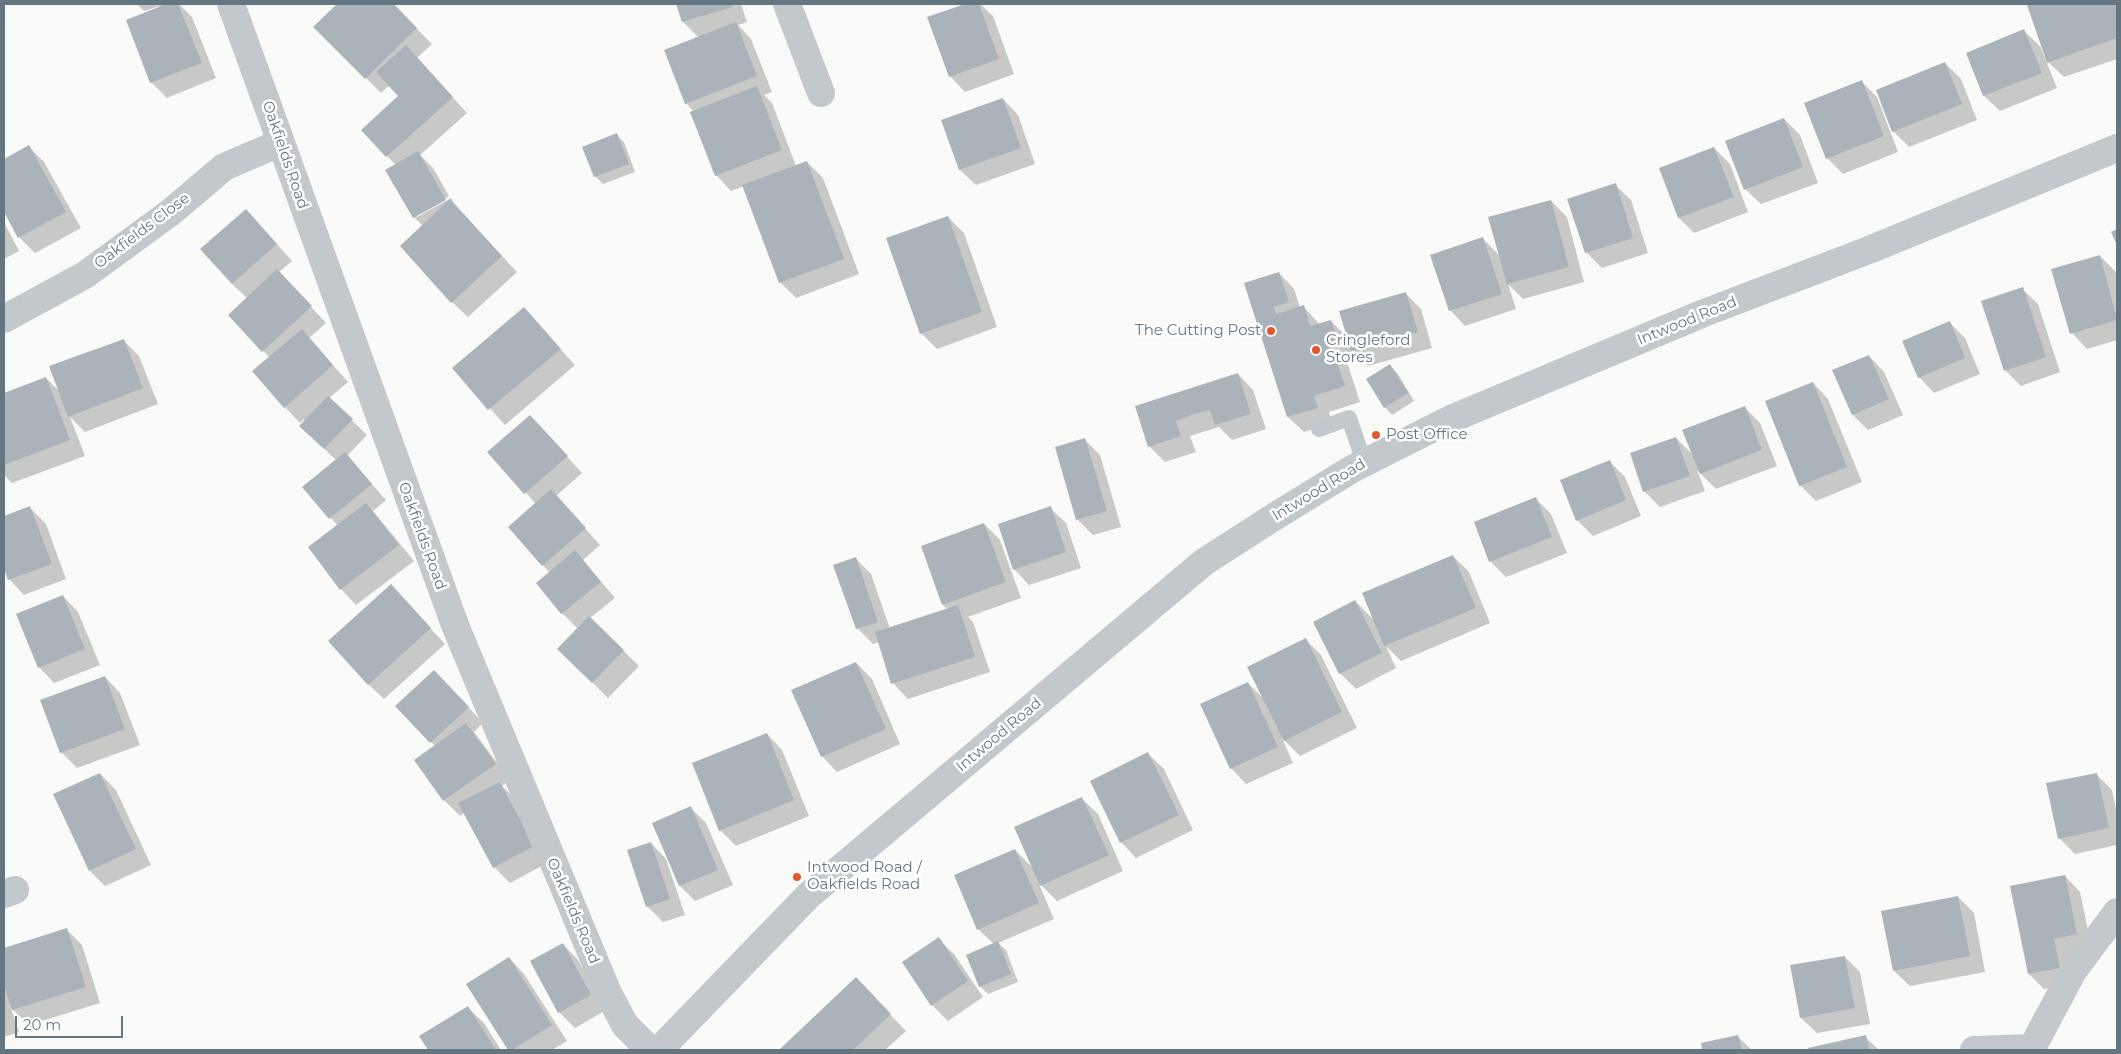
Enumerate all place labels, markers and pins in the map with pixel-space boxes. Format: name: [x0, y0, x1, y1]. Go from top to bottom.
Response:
place label: The Cutting Post: [1135, 322, 1261, 340]
marker: The Cutting Post: [1265, 325, 1277, 337]
place label: Cringleford Stores: [1326, 332, 1410, 367]
marker: Cringleford Stores: [1310, 344, 1322, 356]
place label: Post Office: [1386, 426, 1467, 444]
marker: Post Office: [1370, 429, 1382, 441]
place label: Intwood Road / Oakfields Road: [807, 859, 922, 894]
marker: Intwood Road / Oakfields Road: [791, 871, 803, 883]

